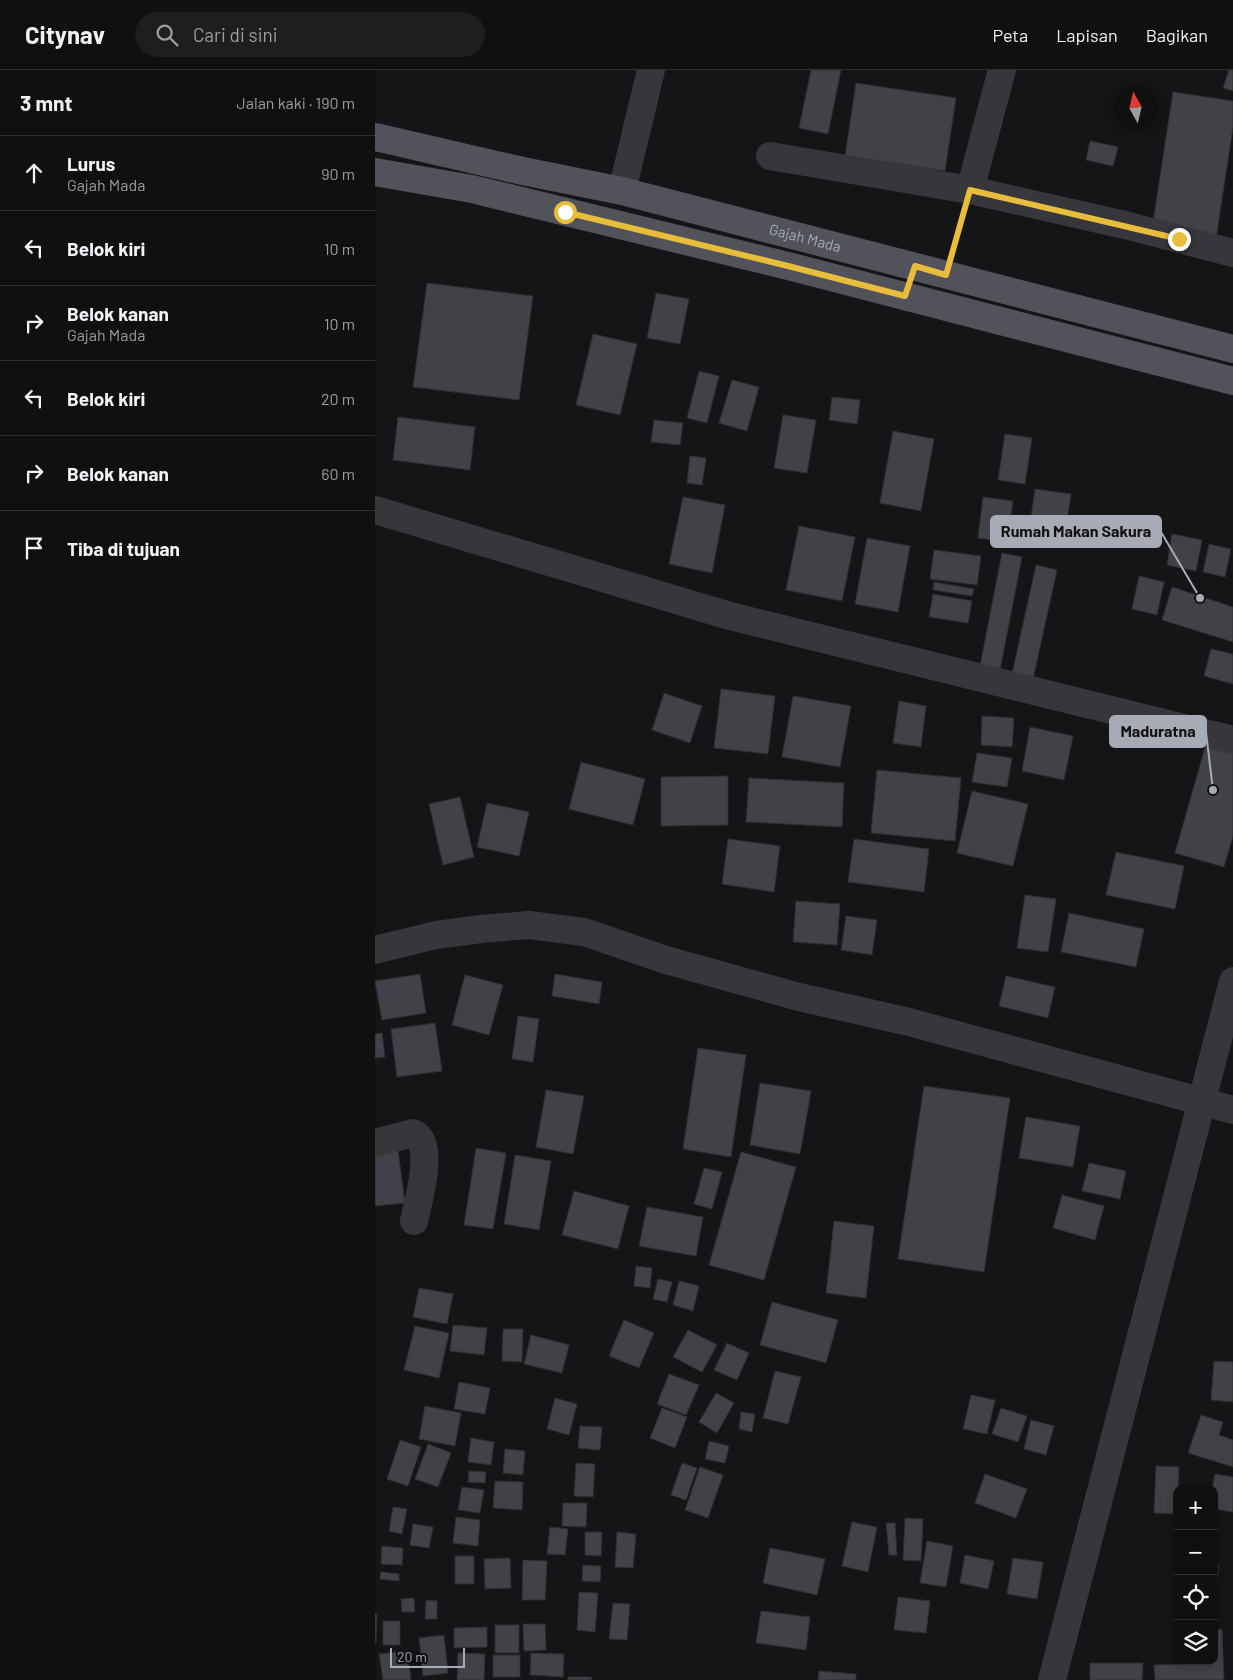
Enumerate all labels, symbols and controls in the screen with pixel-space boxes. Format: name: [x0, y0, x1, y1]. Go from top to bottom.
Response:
search box: [135, 12, 485, 57]
text: Citynav: [25, 20, 105, 49]
icon: search: [153, 21, 181, 49]
text: Cari di sini: [193, 23, 278, 46]
text: Peta: [993, 24, 1028, 46]
text: Lapisan: [1056, 24, 1118, 46]
text: Bagikan: [1146, 24, 1208, 46]
north arrow: [1113, 85, 1158, 130]
text: 3 mnt: [20, 90, 73, 115]
text: Jalan kaki · 190 m: [237, 93, 355, 112]
text: Lurus: [67, 152, 115, 175]
icon: ahead: [20, 159, 48, 187]
text: 90 m: [321, 164, 355, 183]
text: Gajah Mada: [67, 175, 145, 194]
route start: [554, 201, 577, 224]
street label: Gajah Mada: [768, 219, 843, 255]
route end: [1168, 228, 1191, 251]
icon: left: [20, 234, 48, 262]
text: Belok kiri: [67, 237, 145, 260]
text: 10 m: [324, 239, 355, 258]
text: Belok kanan: [67, 302, 169, 325]
icon: right: [20, 309, 48, 337]
text: 10 m: [324, 314, 355, 333]
text: Gajah Mada: [67, 325, 145, 344]
icon: left: [20, 384, 48, 412]
text: Belok kiri: [67, 387, 145, 410]
text: 20 m: [321, 389, 355, 408]
icon: right: [20, 459, 48, 487]
text: Belok kanan: [67, 462, 169, 485]
text: 60 m: [321, 464, 355, 483]
callout: Rumah Makan Sakura: [991, 516, 1161, 547]
text: Rumah Makan Sakura: [1001, 521, 1151, 540]
icon: arrive: [20, 534, 48, 562]
text: Tiba di tujuan: [67, 537, 180, 560]
callout: Maduratna: [1110, 716, 1206, 747]
text: Maduratna: [1120, 721, 1196, 740]
map controls: [1173, 1485, 1218, 1665]
button: +: [1173, 1485, 1218, 1530]
button: −: [1173, 1530, 1218, 1575]
button: locate: [1173, 1575, 1218, 1620]
button: layers: [1173, 1620, 1218, 1665]
scale bar: [390, 1645, 465, 1668]
text: 20 m: [397, 1648, 427, 1665]

